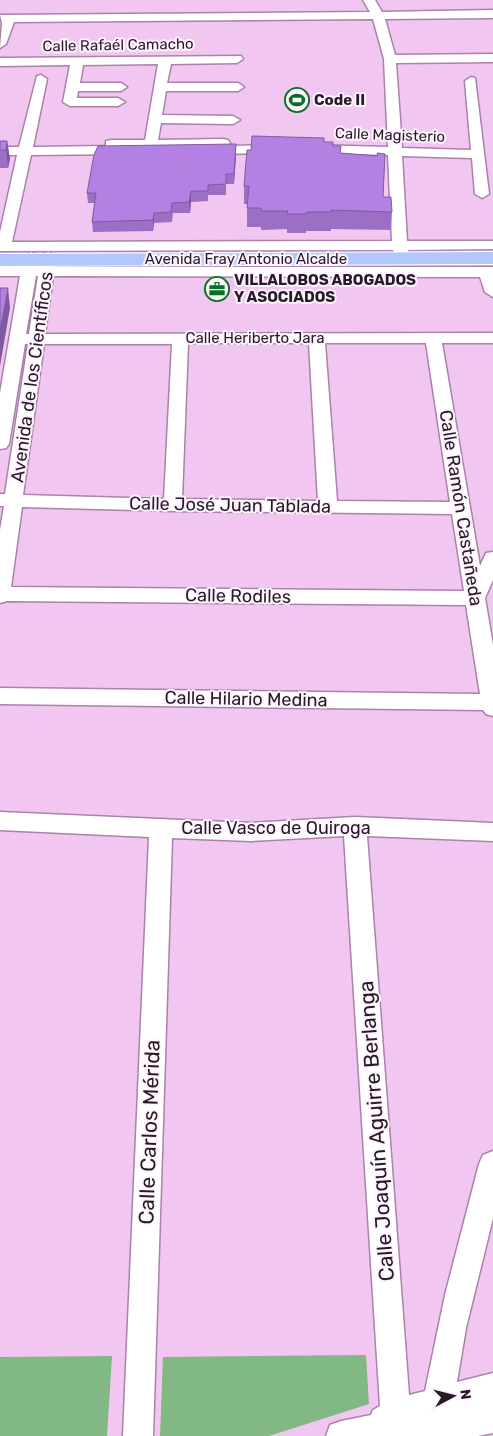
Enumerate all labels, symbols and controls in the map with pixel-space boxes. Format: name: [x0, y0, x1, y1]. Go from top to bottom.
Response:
street label: Calle Rafaél Camacho: [42, 35, 194, 55]
sports icon: Code II: [284, 87, 310, 113]
place label: Code II: [314, 91, 365, 109]
street label: Calle Magisterio: [335, 124, 445, 146]
street label: Avenida Fray Antonio Alcalde: [145, 250, 347, 268]
street label: Avenida de los Científicos: [6, 270, 58, 484]
place label: VILLALOBOS ABOGADOS Y ASOCIADOS: [234, 271, 416, 306]
office icon: VILLALOBOS ABOGADOS Y ASOCIADOS: [204, 276, 230, 302]
street label: Calle Heriberto Jara: [186, 329, 324, 347]
street label: Calle Ramón Castañeda: [435, 408, 487, 608]
street label: Calle José Juan Tablada: [129, 492, 331, 518]
street label: Calle Rodiles: [185, 584, 291, 608]
street label: Calle Hilario Medina: [164, 687, 328, 711]
street label: Calle Vasco de Quiroga: [181, 817, 371, 839]
street label: Calle Joaquín Aguirre Berlanga: [353, 980, 399, 1282]
street label: Calle Carlos Mérida: [133, 1039, 165, 1225]
north arrow: [428, 1371, 478, 1421]
text: N: [456, 1388, 474, 1401]

